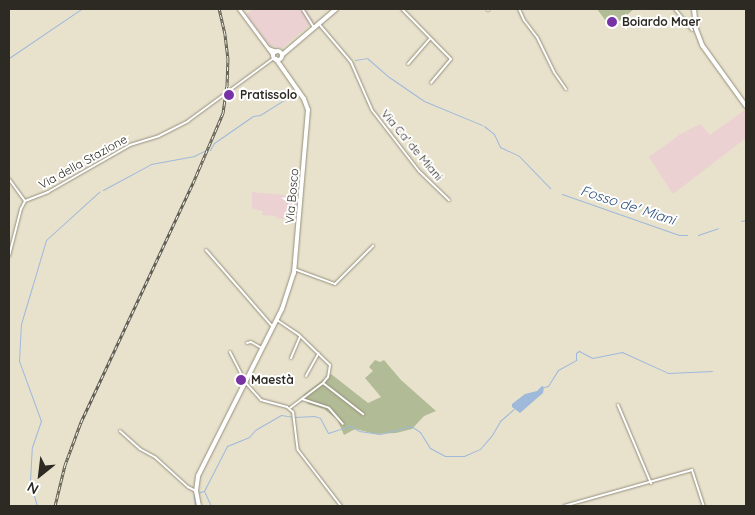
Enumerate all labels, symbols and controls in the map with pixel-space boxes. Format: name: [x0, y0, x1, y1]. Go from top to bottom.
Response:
place label: Boiardo Maer: [622, 15, 701, 29]
marker: Boiardo Maer: [606, 16, 618, 28]
marker: Pratissolo: [222, 88, 236, 102]
place label: Pratissolo: [240, 88, 297, 102]
street label: Via Ca' de Miani: [378, 107, 446, 183]
street label: Via della Stazione: [36, 132, 130, 192]
street label: Via Bosco: [282, 168, 302, 224]
water label: Fosso de' Miani: [578, 182, 678, 228]
place label: Maestà: [251, 373, 294, 387]
marker: Maestà: [235, 374, 247, 386]
north arrow: [15, 450, 65, 500]
text: N: [24, 478, 42, 498]

